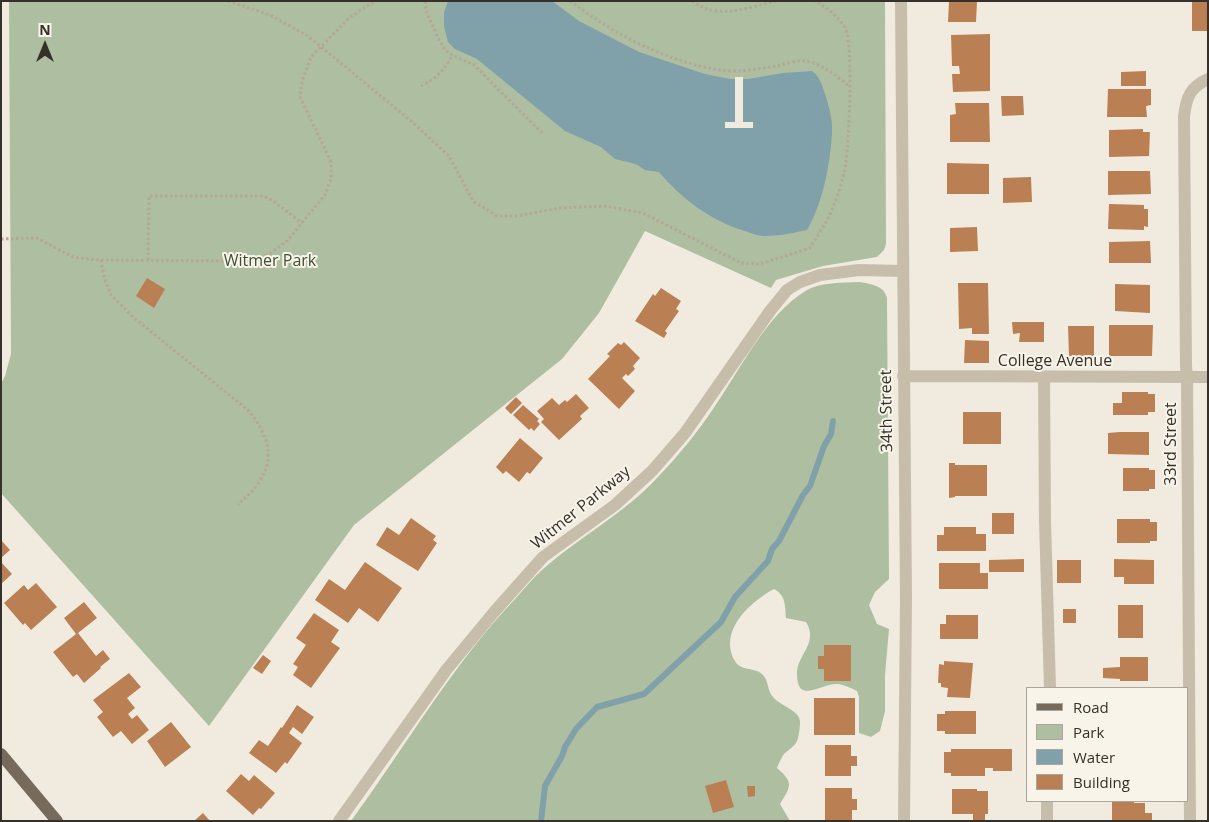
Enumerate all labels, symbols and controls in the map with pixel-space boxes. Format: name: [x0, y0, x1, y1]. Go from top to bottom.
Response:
north arrow: [20, 20, 70, 70]
text: N: [39, 20, 51, 39]
park label: Witmer Park: [224, 251, 316, 271]
street label: College Avenue: [998, 351, 1112, 371]
street label: 34th Street: [877, 370, 897, 452]
street label: 33rd Street: [1161, 402, 1181, 486]
street label: Witmer Parkway: [528, 462, 634, 554]
legend: [1026, 687, 1189, 802]
text: Road: [1073, 697, 1109, 717]
text: Park: [1073, 722, 1104, 742]
text: Water: [1073, 747, 1115, 767]
text: Building: [1073, 772, 1130, 792]

